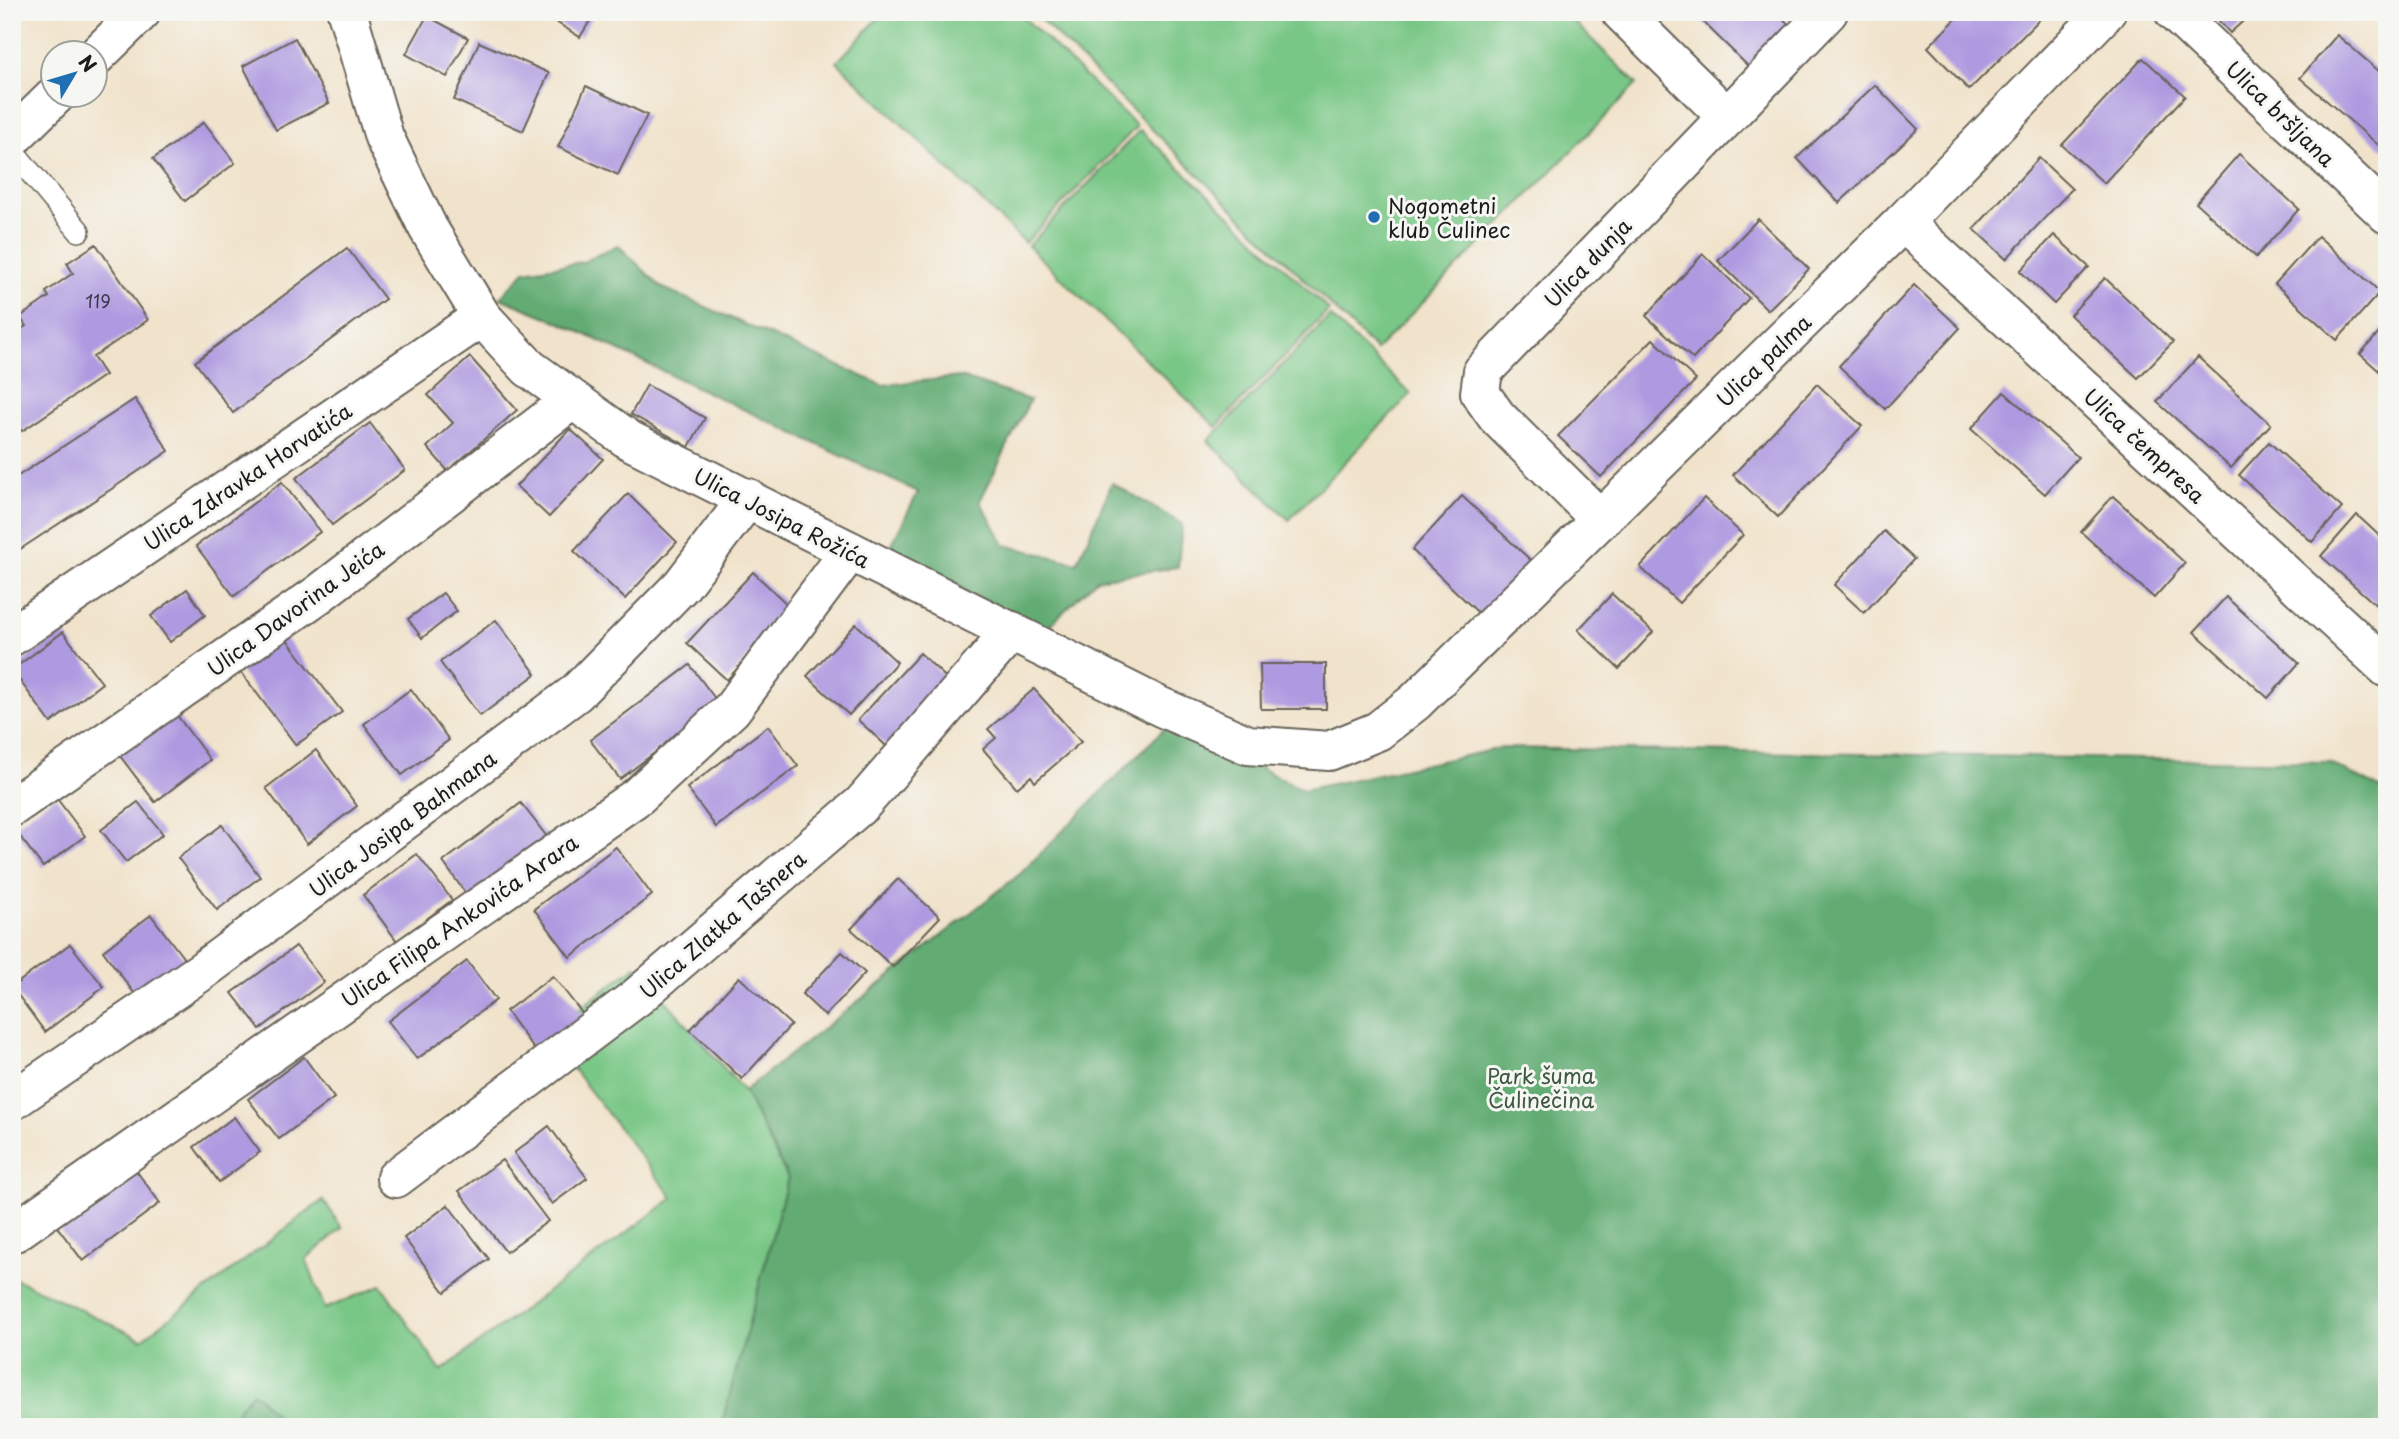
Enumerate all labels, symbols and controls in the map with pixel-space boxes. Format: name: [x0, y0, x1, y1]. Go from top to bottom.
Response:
north arrow: [38, 38, 108, 108]
text: N: [73, 48, 104, 77]
street label: Ulica bršljana: [2219, 53, 2343, 174]
place label: Nogometni klub Čulinec: [1388, 189, 1510, 245]
marker: Nogometni klub Čulinec: [1366, 209, 1382, 225]
street label: Ulica dunja: [1536, 210, 1638, 314]
house number: 119: [85, 287, 111, 314]
street label: Ulica palma: [1708, 306, 1818, 414]
street label: Ulica čempresa: [2077, 380, 2213, 510]
street label: Ulica Zdravka Horvatića: [136, 394, 358, 558]
street label: Ulica Josipa Rožića: [688, 459, 876, 576]
street label: Ulica Davorina Jeića: [200, 532, 391, 683]
street label: Ulica Josipa Bahmana: [301, 741, 503, 904]
street label: Ulica Filipa Ankovića Arara: [334, 825, 585, 1014]
street label: Ulica Zlatka Tašnera: [632, 842, 813, 1006]
park label: Park šuma Čulinečina: [1487, 1059, 1595, 1115]

